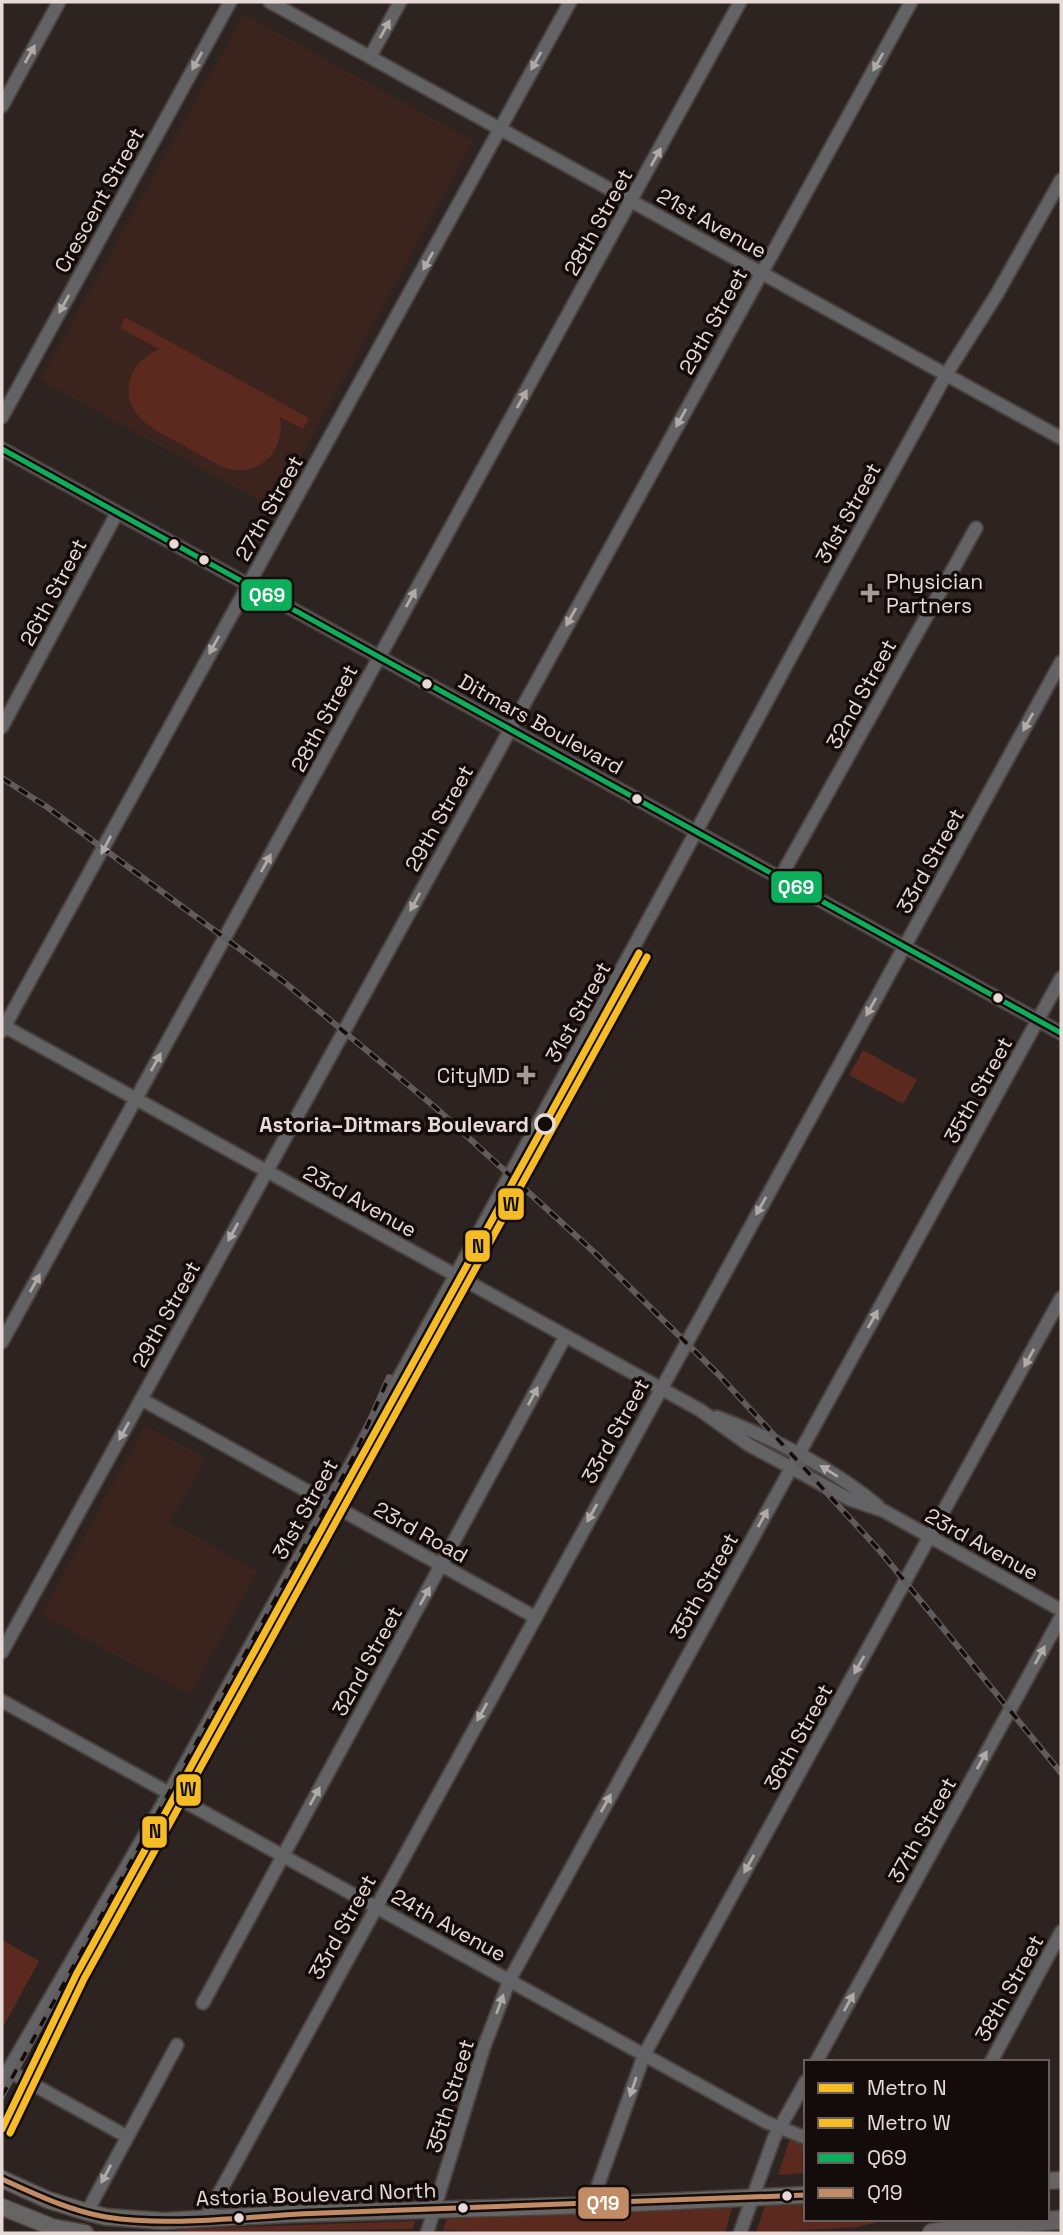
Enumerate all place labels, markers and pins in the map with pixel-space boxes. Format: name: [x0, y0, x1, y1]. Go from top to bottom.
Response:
unlabelled marker: [167, 537, 181, 551]
unlabelled marker: [197, 553, 211, 567]
place label: Physician Partners: [886, 568, 983, 619]
marker: Physician Partners: [860, 583, 880, 603]
unlabelled marker: [420, 677, 434, 691]
unlabelled marker: [630, 792, 644, 806]
unlabelled marker: [991, 991, 1005, 1005]
place label: CityMD: [437, 1062, 510, 1089]
marker: CityMD: [516, 1065, 536, 1085]
place label: Astoria–Ditmars Boulevard: [259, 1111, 529, 1138]
marker: Astoria–Ditmars Boulevard: [535, 1114, 555, 1134]
unlabelled marker: [780, 2189, 794, 2203]
unlabelled marker: [456, 2201, 470, 2215]
unlabelled marker: [232, 2211, 246, 2225]

